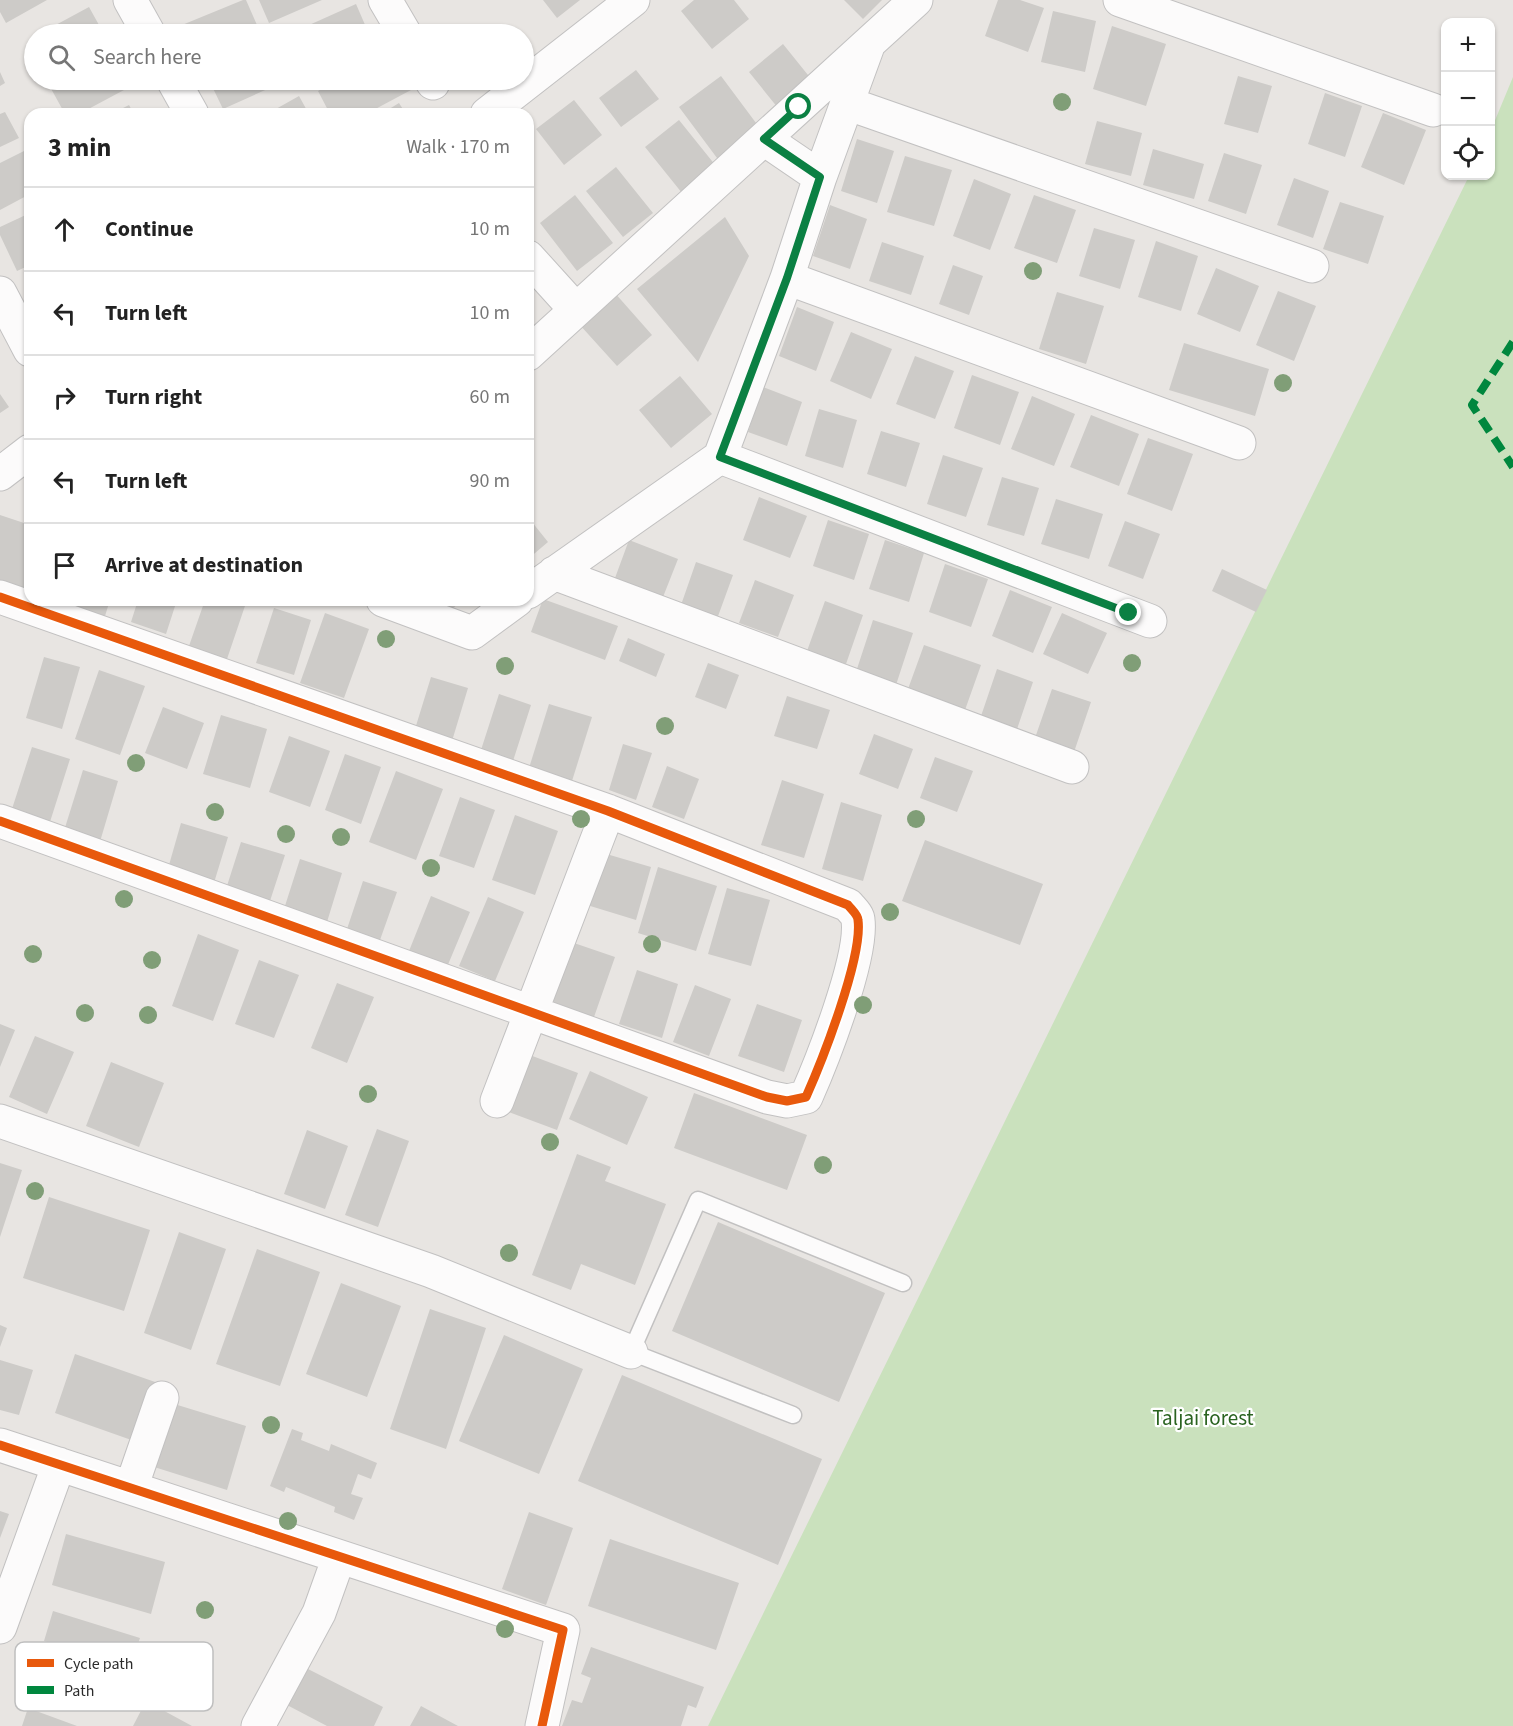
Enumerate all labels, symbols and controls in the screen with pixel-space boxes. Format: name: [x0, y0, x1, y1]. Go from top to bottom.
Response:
map controls: [1441, 18, 1495, 180]
button: +: [1441, 18, 1495, 72]
search box: [24, 24, 534, 90]
icon: search: [45, 41, 78, 74]
text: Search here: [93, 41, 201, 73]
button: −: [1441, 72, 1495, 126]
route start: [785, 93, 811, 119]
button: locate: [1441, 126, 1495, 180]
text: 3 min: [48, 129, 111, 166]
text: Walk · 170 m: [406, 133, 510, 161]
icon: ahead: [48, 213, 81, 246]
text: Continue: [105, 213, 194, 245]
text: 10 m: [470, 215, 510, 243]
icon: left: [48, 297, 81, 330]
text: Turn left: [105, 297, 187, 329]
text: 10 m: [470, 299, 510, 327]
icon: right: [48, 381, 81, 414]
text: Turn right: [105, 381, 202, 413]
text: 60 m: [470, 383, 510, 411]
icon: left: [48, 465, 81, 498]
text: Turn left: [105, 465, 187, 497]
text: 90 m: [470, 467, 510, 495]
icon: arrive: [48, 549, 81, 582]
text: Arrive at destination: [105, 549, 303, 581]
route end: [1115, 599, 1141, 625]
park label: Taljai forest: [1152, 1403, 1254, 1433]
legend: [15, 1642, 213, 1711]
text: Cycle path: [64, 1653, 133, 1675]
text: Path: [64, 1680, 94, 1702]

